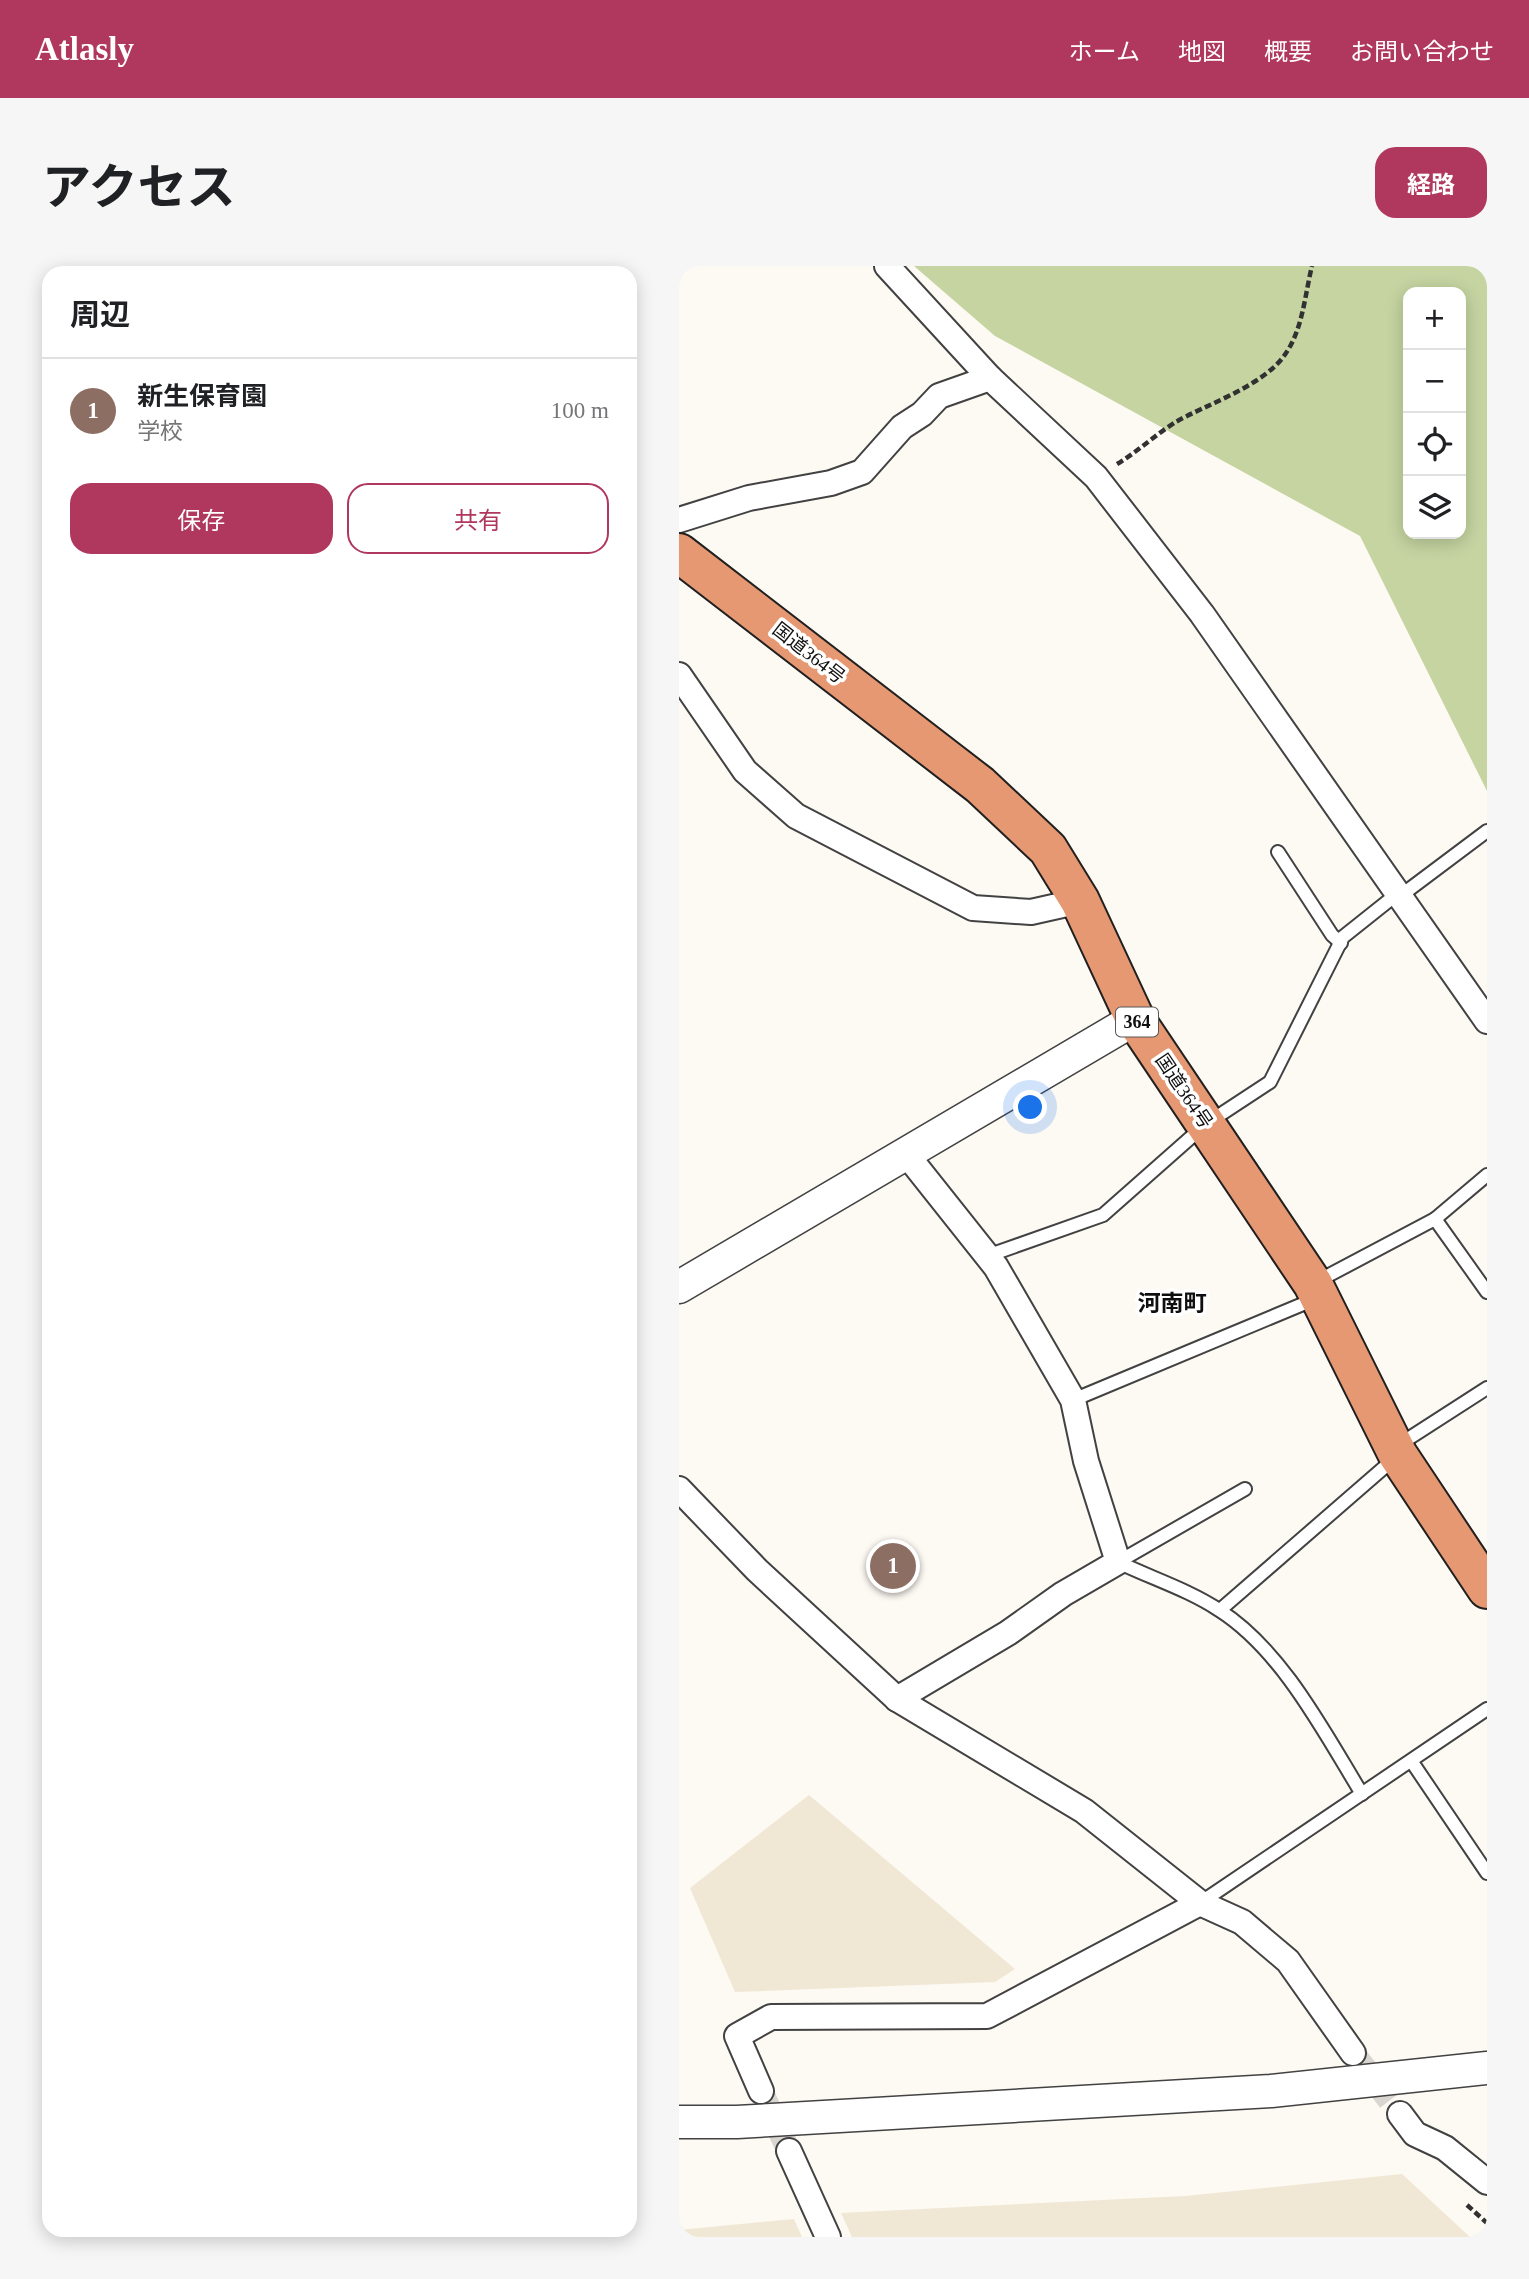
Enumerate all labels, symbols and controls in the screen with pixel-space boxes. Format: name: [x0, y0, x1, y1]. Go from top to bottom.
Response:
text: Atlasly: [35, 31, 134, 67]
text: ホーム: [1069, 39, 1140, 65]
text: 地図: [1178, 39, 1226, 65]
text: 概要: [1264, 39, 1312, 65]
text: お問い合わせ: [1350, 39, 1494, 65]
button: 経路: [1375, 147, 1487, 218]
text: アクセス: [42, 160, 236, 215]
map controls: [1403, 287, 1466, 539]
button: +: [1403, 287, 1466, 350]
text: 周辺: [70, 298, 130, 331]
button: −: [1403, 350, 1466, 413]
text: 新生保育園: [137, 382, 267, 411]
text: 1: [87, 398, 99, 423]
text: 100 m: [551, 398, 609, 423]
button: locate: [1403, 413, 1466, 476]
text: 学校: [137, 419, 183, 444]
button: layers: [1403, 476, 1466, 539]
button: 保存: [70, 483, 333, 554]
button: 共有: [347, 483, 609, 554]
street label: 国道364号: [769, 618, 849, 688]
road number: 364: [1116, 1008, 1158, 1036]
street label: 国道364号: [1151, 1050, 1217, 1132]
your location: [1013, 1090, 1047, 1124]
district label: 河南町: [1138, 1291, 1207, 1316]
pin: 1: [870, 1540, 916, 1592]

